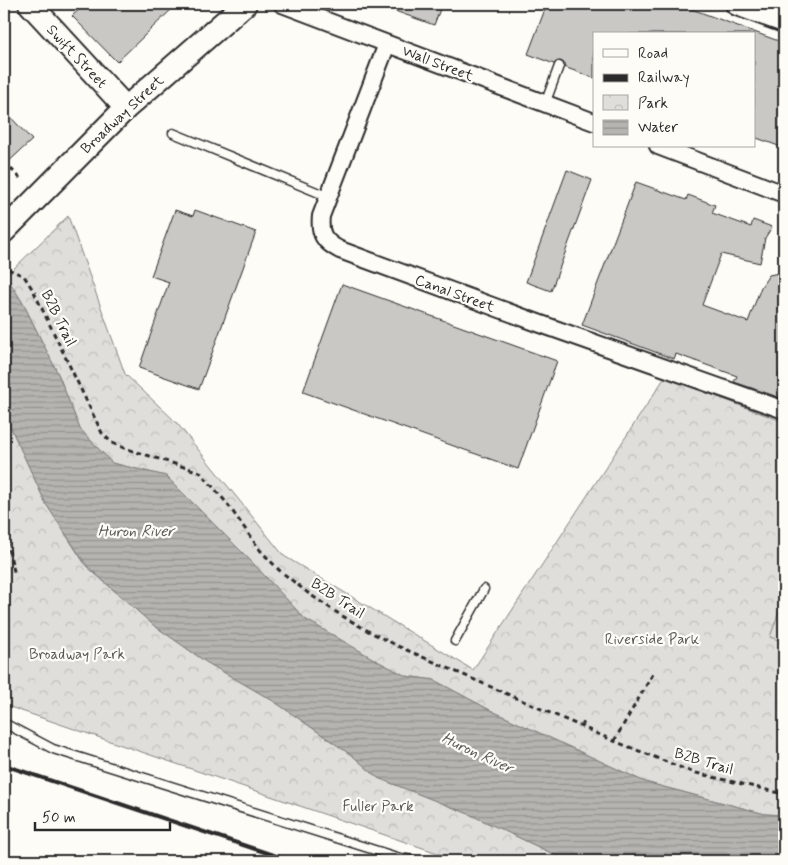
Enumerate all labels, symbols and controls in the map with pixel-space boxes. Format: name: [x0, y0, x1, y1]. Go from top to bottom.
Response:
street label: Swift Street: [41, 20, 111, 93]
legend: [593, 32, 756, 148]
street label: Wall Street: [399, 41, 476, 87]
text: Road: [638, 44, 668, 64]
text: Railway: [638, 68, 690, 88]
street label: Broadway Street: [77, 71, 169, 159]
text: Park: [638, 94, 668, 114]
text: Water: [638, 118, 678, 138]
street label: Canal Street: [412, 270, 498, 318]
street label: B2B Trail: [36, 287, 80, 350]
water label: Huron River: [98, 521, 176, 542]
street label: B2B Trail: [307, 574, 368, 624]
park label: Riverside Park: [605, 630, 700, 650]
park label: Broadway Park: [29, 645, 125, 665]
water label: Huron River: [438, 728, 518, 780]
street label: B2B Trail: [672, 744, 736, 780]
park label: Fuller Park: [342, 797, 414, 817]
scale bar: [35, 800, 170, 832]
text: 50 m: [42, 808, 76, 828]

